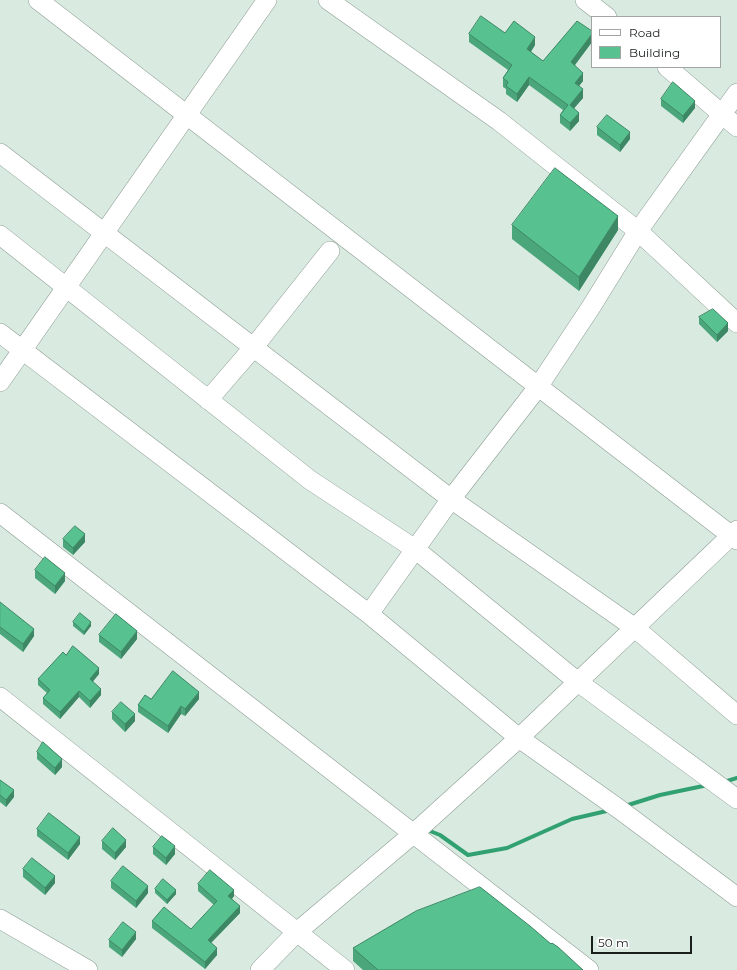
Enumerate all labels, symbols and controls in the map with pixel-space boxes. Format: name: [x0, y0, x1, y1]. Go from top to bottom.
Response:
legend: [591, 16, 721, 68]
text: Road: [629, 25, 660, 40]
text: Building: [629, 45, 680, 60]
scale bar: [593, 928, 694, 954]
text: 50 m: [598, 935, 629, 950]

